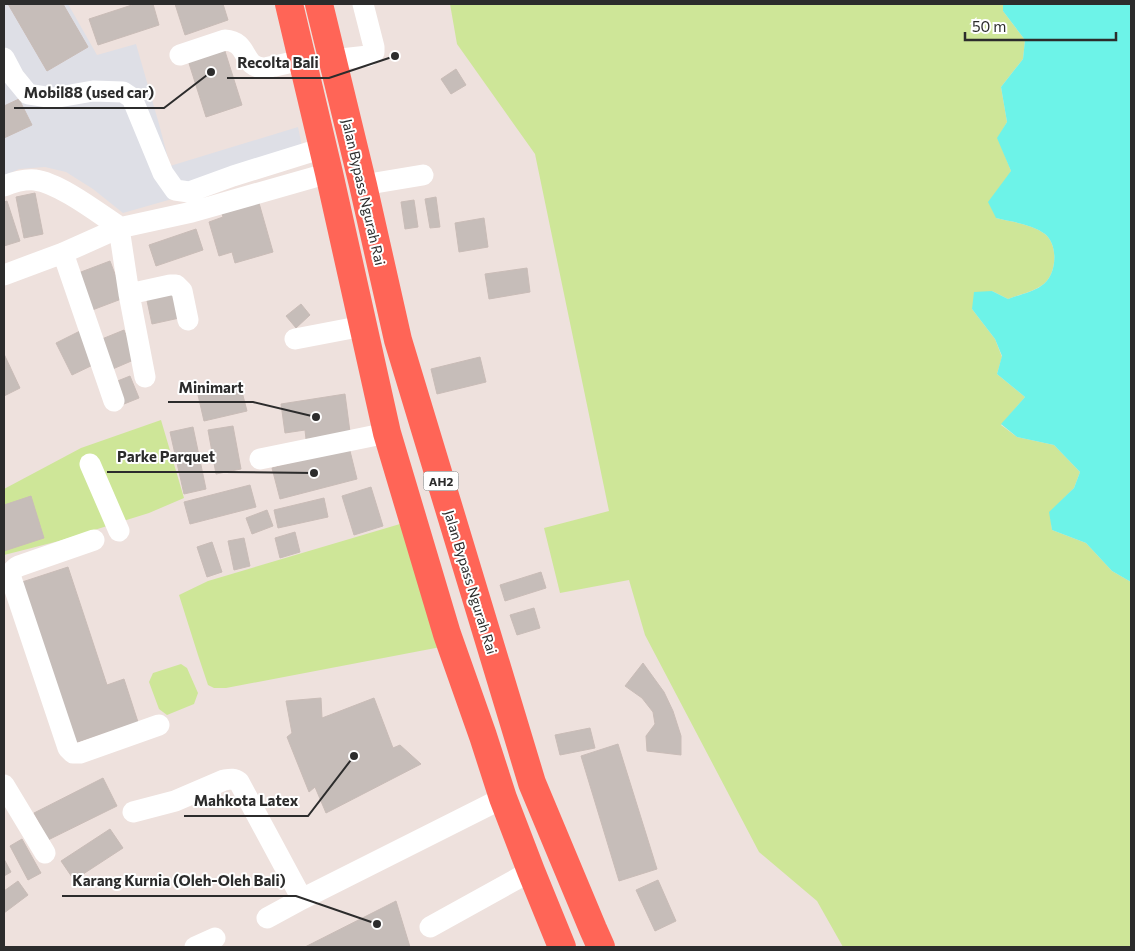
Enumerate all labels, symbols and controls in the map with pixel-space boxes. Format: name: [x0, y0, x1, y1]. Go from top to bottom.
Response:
scale bar: [965, 10, 1116, 42]
text: 50 m: [972, 17, 1006, 35]
callout: Recolta Bali: [227, 48, 329, 78]
text: Recolta Bali: [237, 53, 319, 71]
callout: Mobil88 (used car): [14, 78, 164, 108]
text: Mobil88 (used car): [24, 83, 154, 101]
street label: Jalan Bypass Ngurah Rai: [339, 117, 389, 267]
callout: Minimart: [168, 372, 253, 402]
text: Minimart: [178, 378, 244, 396]
callout: Parke Parquet: [107, 442, 225, 472]
text: Parke Parquet: [117, 447, 215, 465]
road number: AH2: [424, 472, 458, 491]
street label: Jalan Bypass Ngurah Rai: [441, 508, 501, 656]
callout: Mahkota Latex: [184, 786, 308, 816]
text: Mahkota Latex: [194, 791, 299, 809]
callout: Karang Kurnia (Oleh-Oleh Bali): [62, 866, 296, 896]
text: Karang Kurnia (Oleh-Oleh Bali): [72, 871, 286, 889]

